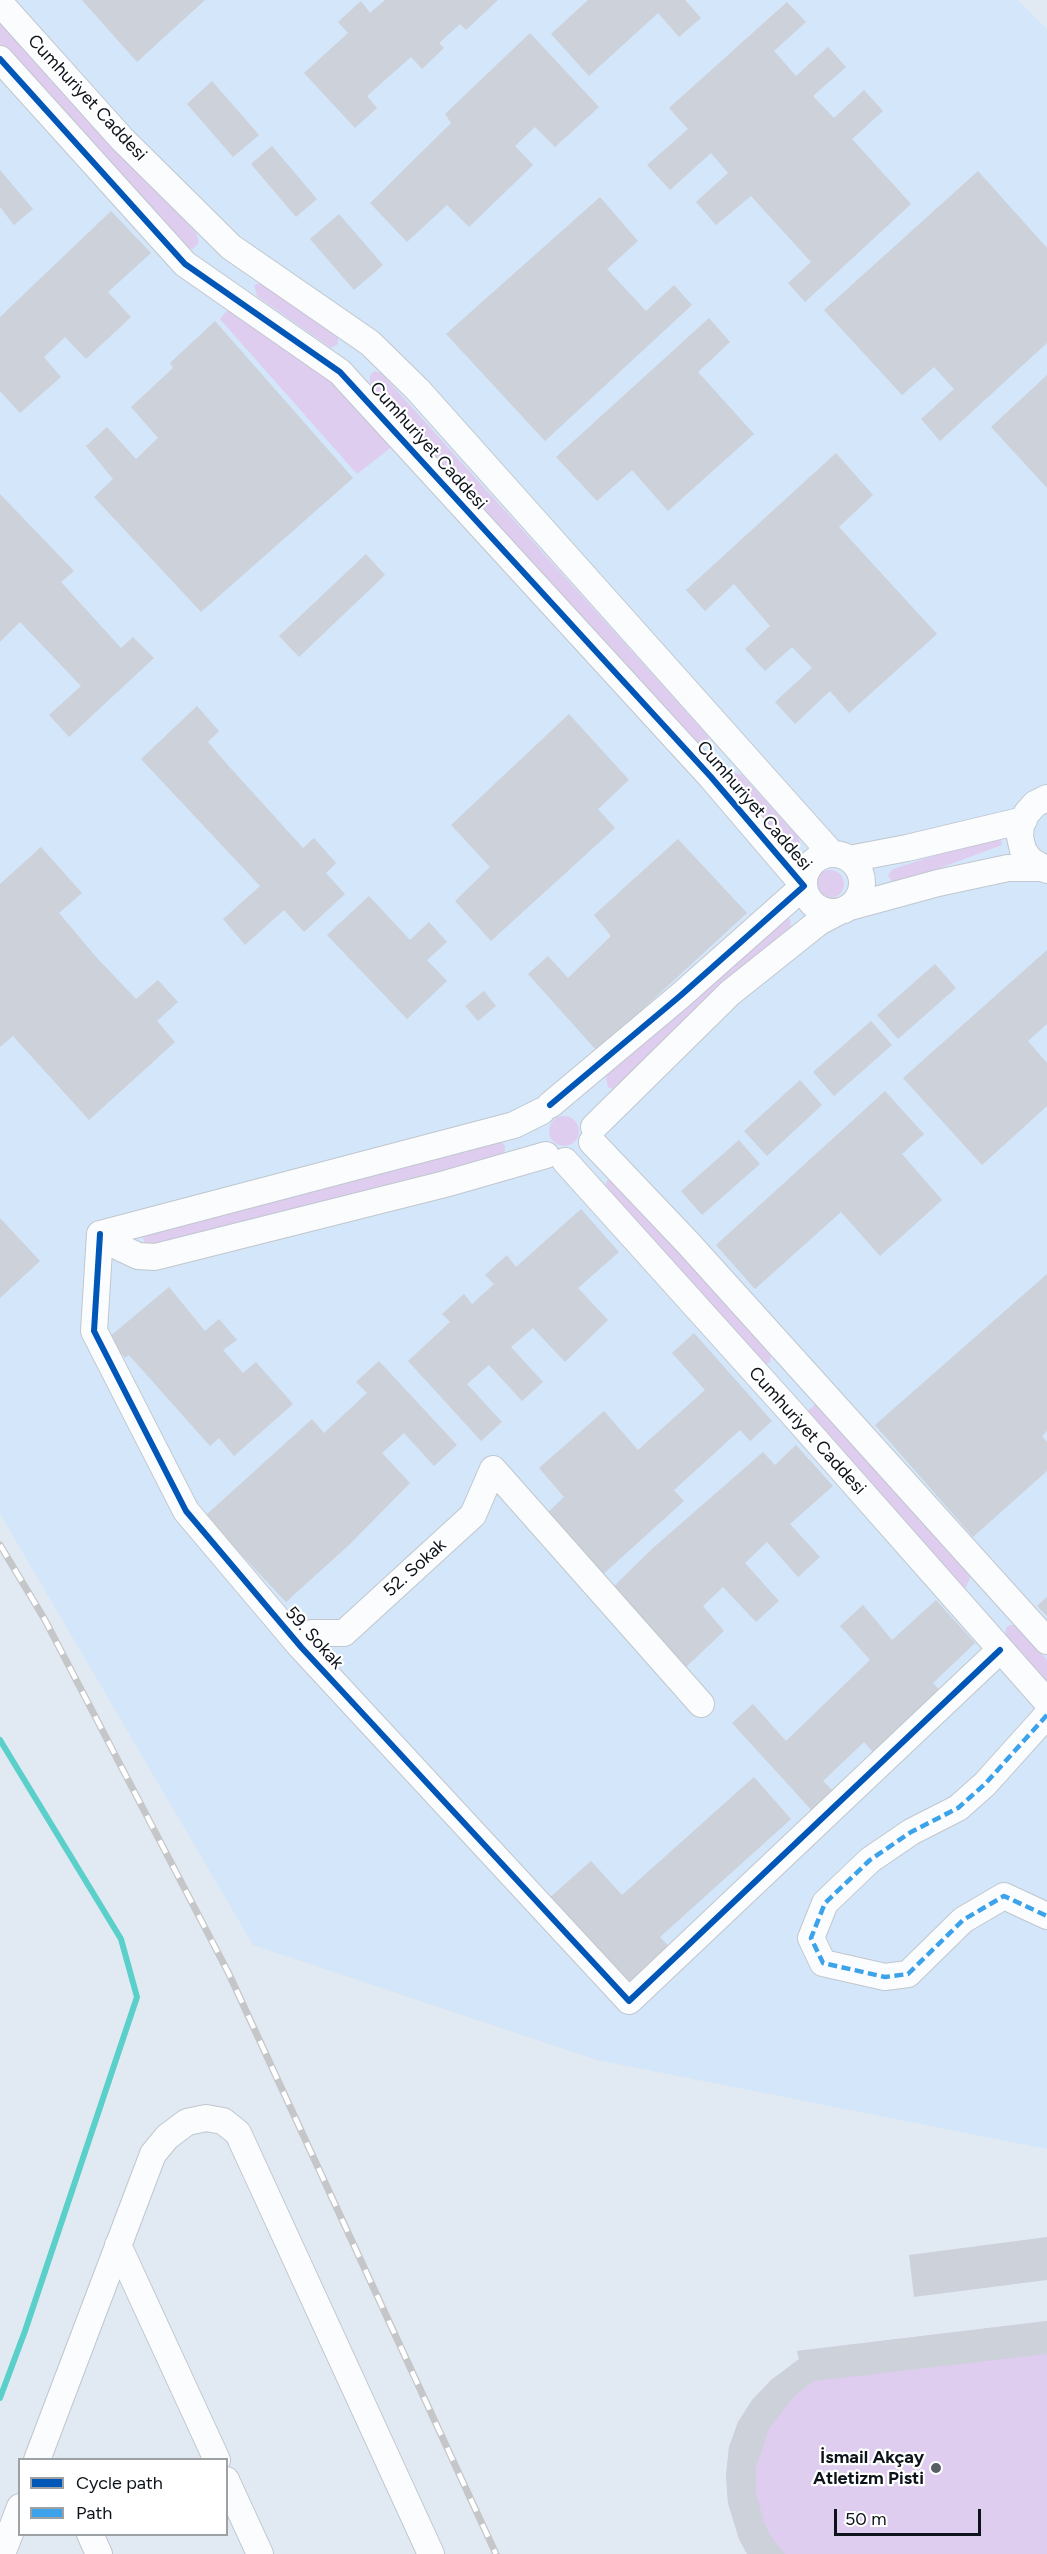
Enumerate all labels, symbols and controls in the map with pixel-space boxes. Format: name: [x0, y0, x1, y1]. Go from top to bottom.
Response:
street label: Cumhuriyet Caddesi: [23, 30, 151, 166]
street label: Cumhuriyet Caddesi: [365, 378, 491, 514]
street label: Cumhuriyet Caddesi: [692, 737, 816, 875]
street label: Cumhuriyet Caddesi: [744, 1363, 870, 1499]
street label: 52. Sokak: [379, 1534, 451, 1602]
street label: 59. Sokak: [280, 1602, 348, 1674]
place label: İsmail Akçay Atletizm Pisti: [813, 2447, 924, 2490]
legend: [18, 2458, 228, 2536]
marker: İsmail Akçay Atletizm Pisti: [929, 2461, 943, 2475]
text: Cycle path: [76, 2472, 163, 2494]
scale bar: [837, 2497, 984, 2535]
text: Path: [76, 2502, 112, 2524]
text: 50 m: [845, 2508, 887, 2530]

